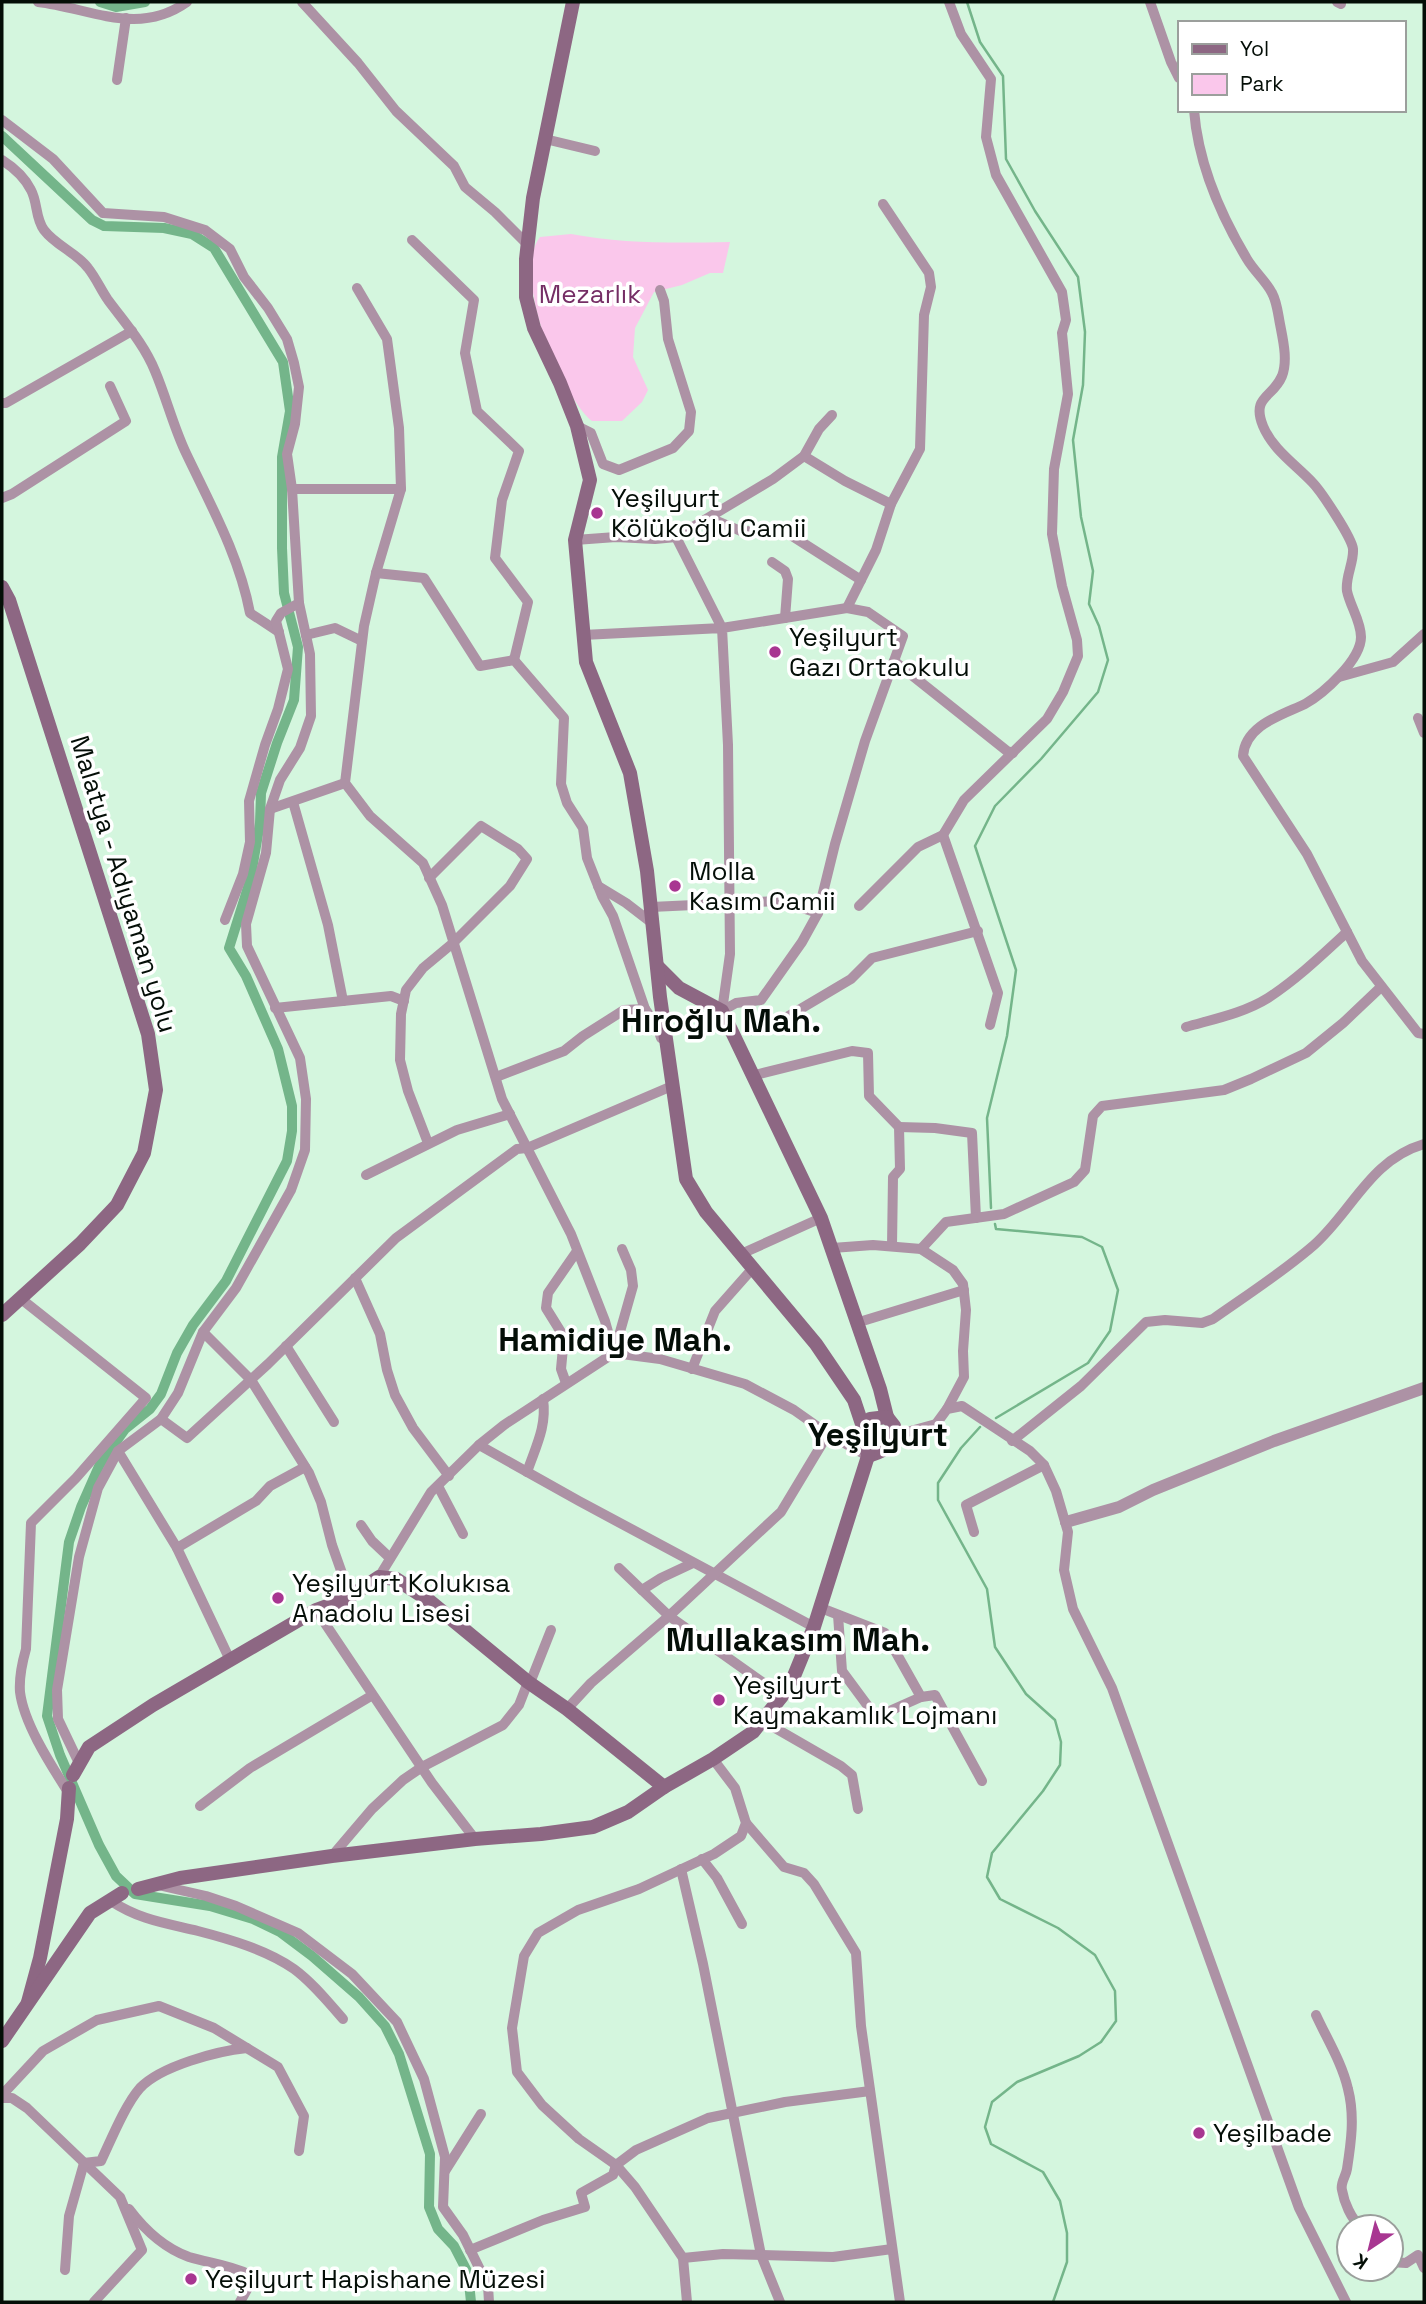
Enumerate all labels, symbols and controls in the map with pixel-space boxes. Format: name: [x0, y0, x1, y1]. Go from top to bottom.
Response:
legend: [1178, 21, 1405, 112]
text: Yol: [1240, 35, 1269, 62]
text: Park: [1240, 70, 1284, 97]
park label: Mezarlık: [539, 277, 641, 311]
place label: Yeşilyurt Kölükoğlu Camii: [611, 481, 806, 545]
marker: Yeşilyurt Kölükoğlu Camii: [589, 505, 605, 521]
place label: Yeşilyurt Gazı Ortaokulu: [789, 620, 970, 684]
marker: Yeşilyurt Gazı Ortaokulu: [767, 644, 783, 660]
street label: Malatya - Adıyaman yolu: [63, 731, 185, 1037]
place label: Molla Kasım Camii: [689, 854, 836, 918]
marker: Molla Kasım Camii: [667, 878, 683, 894]
district label: Hıroğlu Mah.: [621, 1000, 821, 1042]
district label: Hamidiye Mah.: [498, 1319, 732, 1361]
district label: Yeşilyurt: [808, 1414, 948, 1456]
place label: Yeşilyurt Kolukısa Anadolu Lisesi: [292, 1566, 510, 1630]
marker: Yeşilyurt Kolukısa Anadolu Lisesi: [270, 1590, 286, 1606]
district label: Mullakasım Mah.: [666, 1619, 930, 1661]
place label: Yeşilyurt Kaymakamlık Lojmanı: [733, 1668, 997, 1732]
marker: Yeşilyurt Kaymakamlık Lojmanı: [711, 1692, 727, 1708]
place label: Yeşilbade: [1213, 2116, 1332, 2150]
marker: Yeşilbade: [1191, 2125, 1207, 2141]
north arrow: [1335, 2213, 1405, 2283]
text: K: [1348, 2248, 1373, 2275]
place label: Yeşilyurt Hapishane Müzesi: [205, 2262, 545, 2296]
marker: Yeşilyurt Hapishane Müzesi: [183, 2271, 199, 2287]

